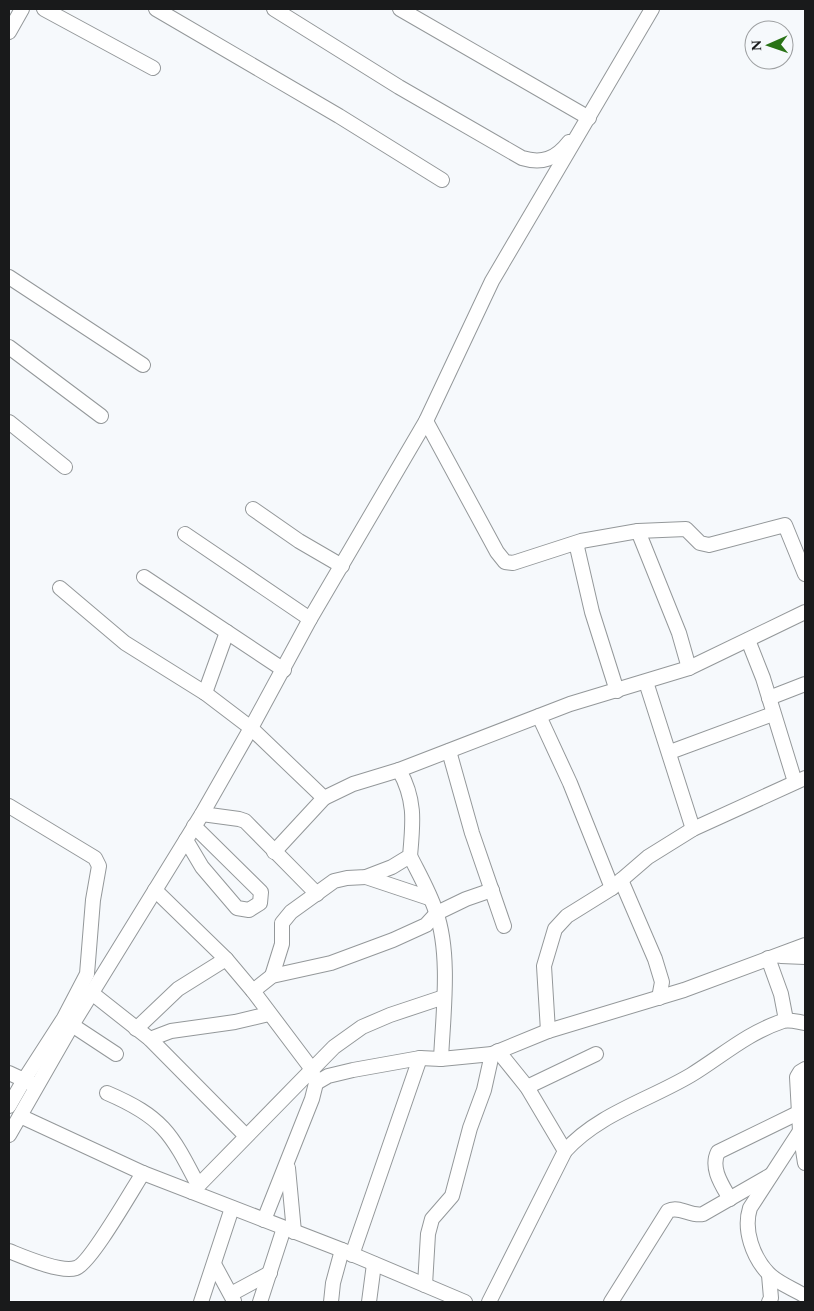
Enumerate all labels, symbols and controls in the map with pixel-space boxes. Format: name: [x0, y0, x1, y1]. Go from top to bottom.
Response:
north arrow: [744, 20, 794, 70]
text: N: [746, 39, 767, 52]

